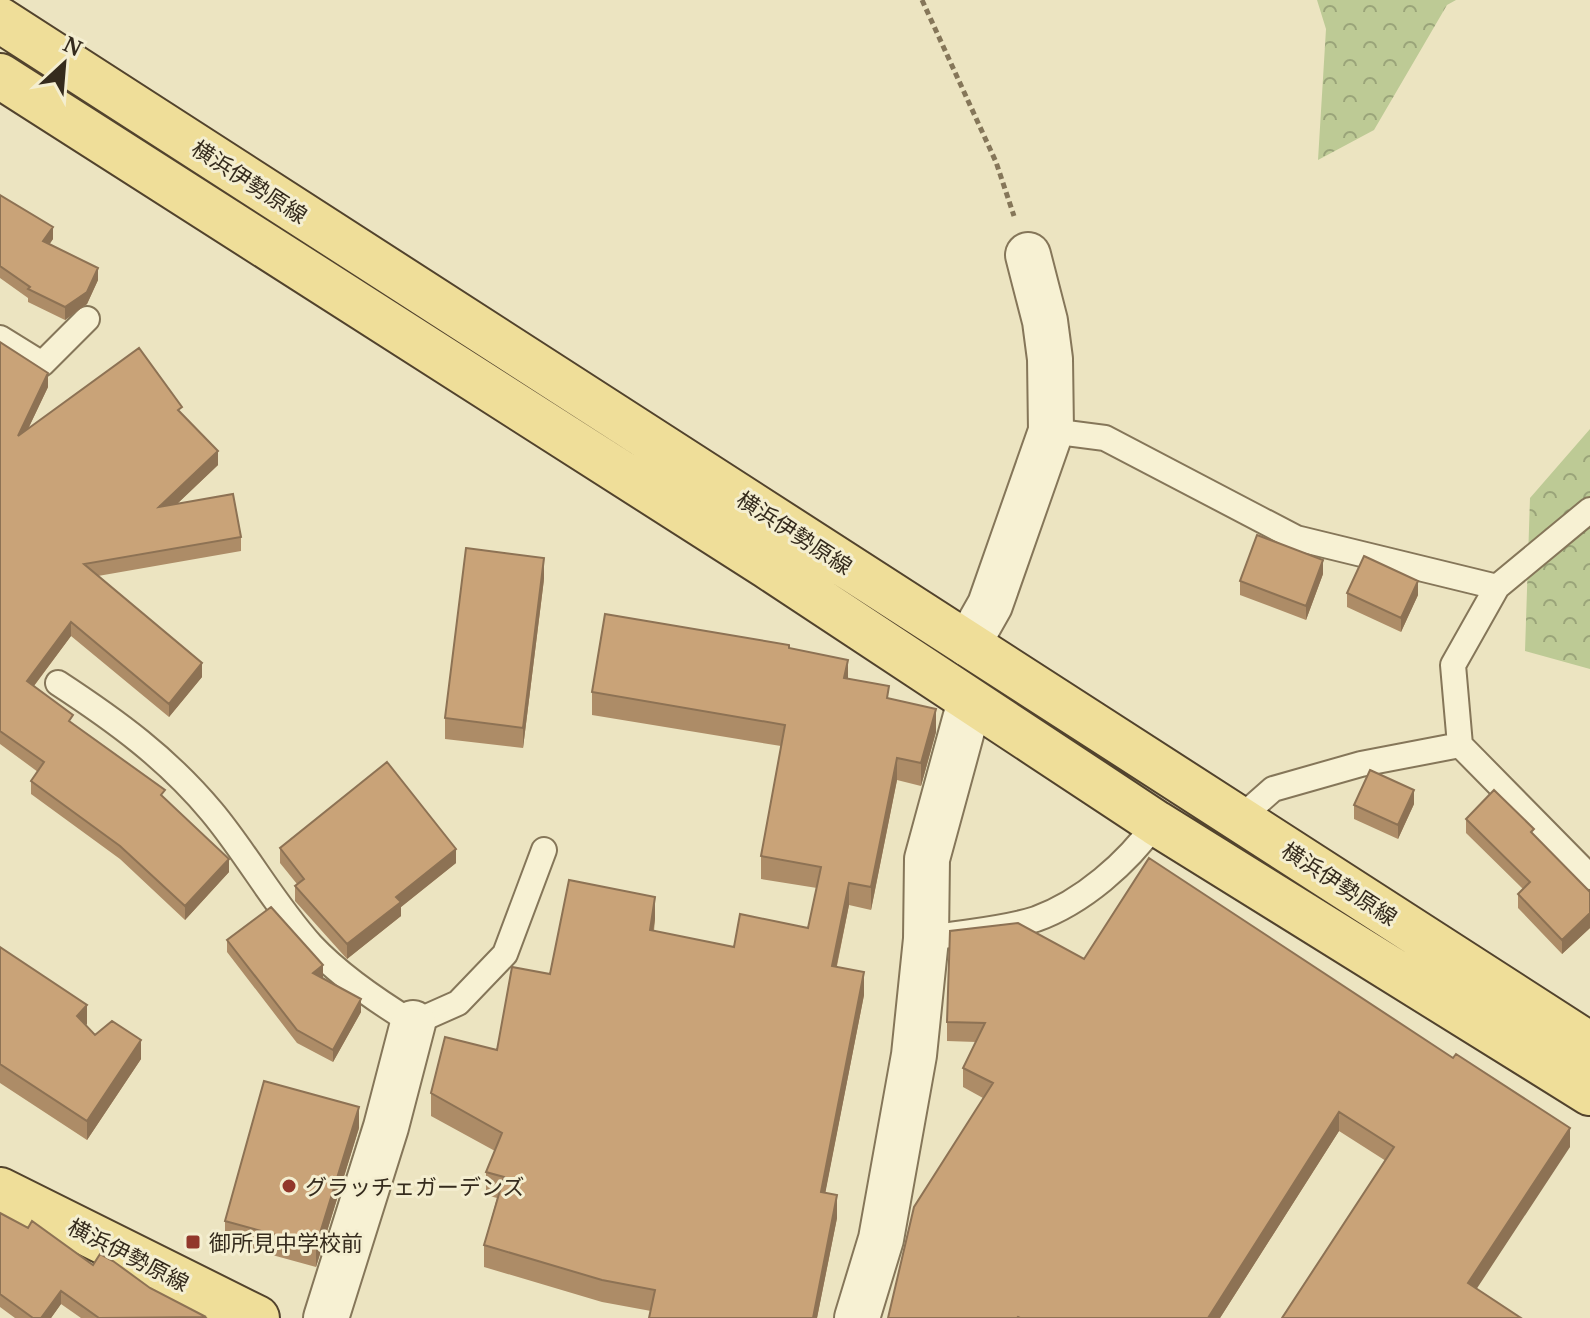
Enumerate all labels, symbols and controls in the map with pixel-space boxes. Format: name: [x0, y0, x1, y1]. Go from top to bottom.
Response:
north arrow: [24, 24, 104, 104]
text: N: [59, 28, 88, 62]
street label: 横浜伊勢原線: [186, 132, 314, 230]
street label: 横浜伊勢原線: [731, 483, 859, 581]
street label: 横浜伊勢原線: [1276, 834, 1404, 932]
place label: グラッチェガーデンズ: [305, 1171, 525, 1201]
marker: グラッチェガーデンズ: [280, 1177, 298, 1195]
street label: 横浜伊勢原線: [63, 1211, 195, 1297]
place label: 御所見中学校前: [209, 1227, 363, 1257]
marker: 御所見中学校前: [184, 1233, 202, 1251]

